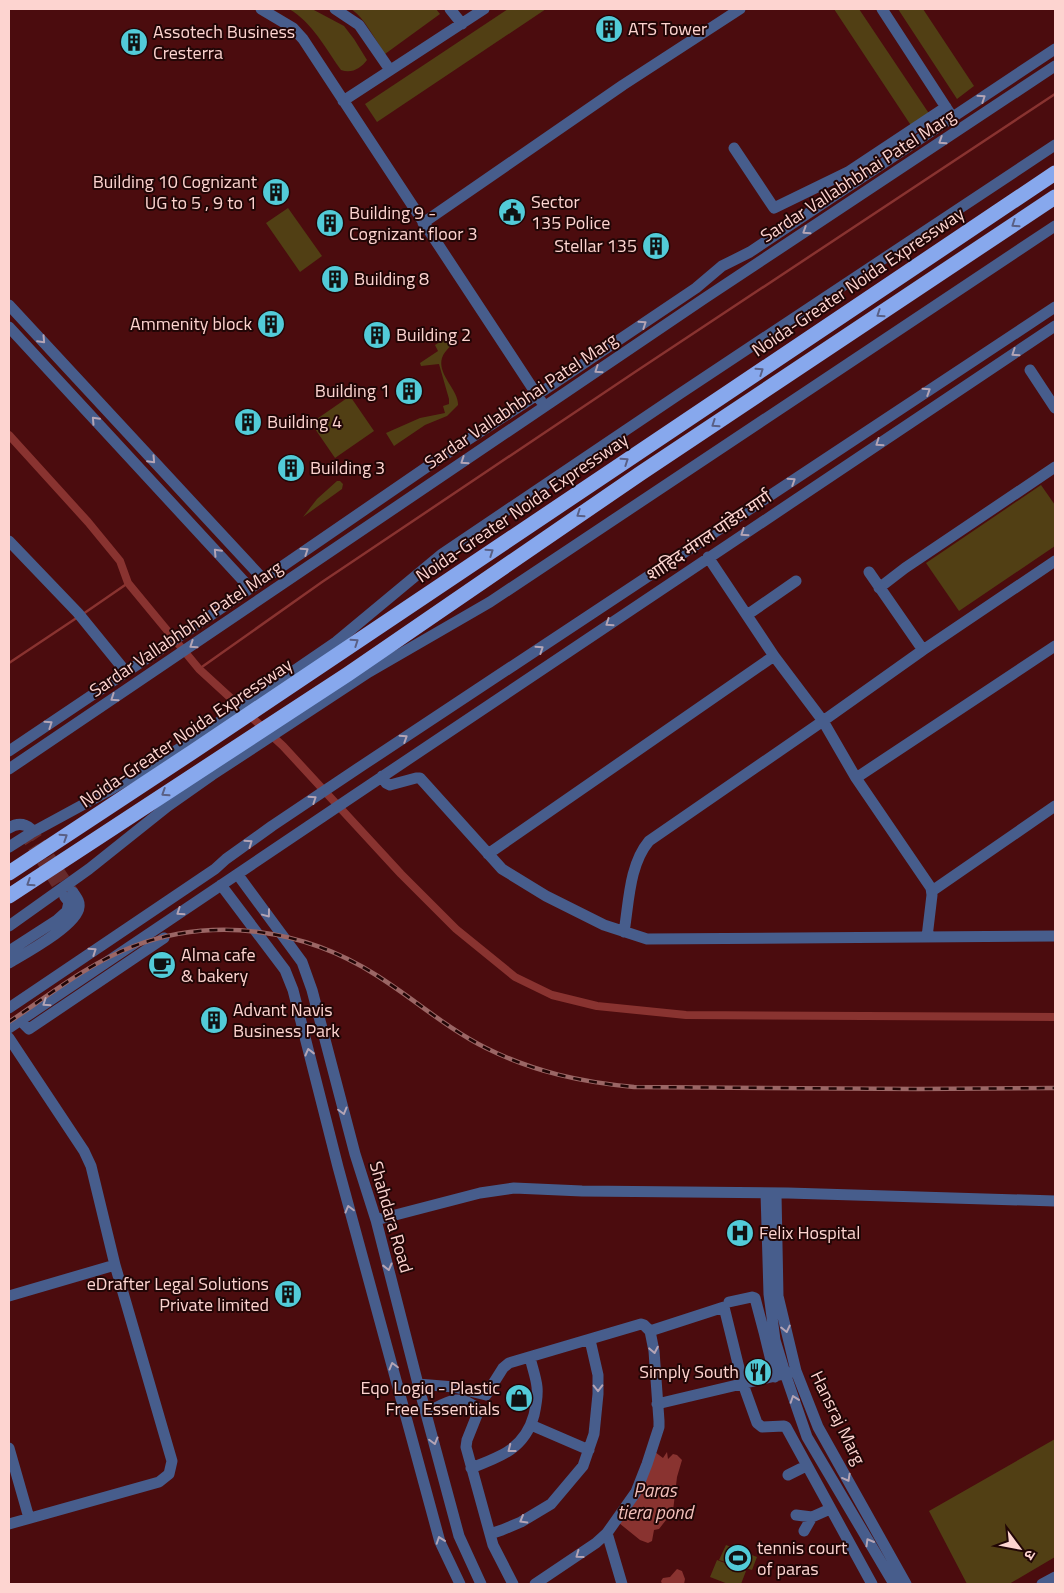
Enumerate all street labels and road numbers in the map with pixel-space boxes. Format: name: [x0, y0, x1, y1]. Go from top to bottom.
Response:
street label: Sardar Vallabhbhai Patel Marg: [755, 102, 961, 249]
street label: Noida-Greater Noida Expressway: [746, 200, 970, 363]
street label: Sardar Vallabhbhai Patel Marg: [419, 326, 623, 475]
street label: Noida-Greater Noida Expressway: [410, 426, 634, 589]
street label: शाहिद मंगल पांडेय मार्ग: [641, 483, 778, 588]
street label: Sardar Vallabhbhai Patel Marg: [84, 554, 288, 703]
street label: Noida-Greater Noida Expressway: [74, 651, 298, 814]
street label: Shahdara Road: [363, 1158, 420, 1276]
street label: Hansraj Marg: [804, 1366, 873, 1469]

